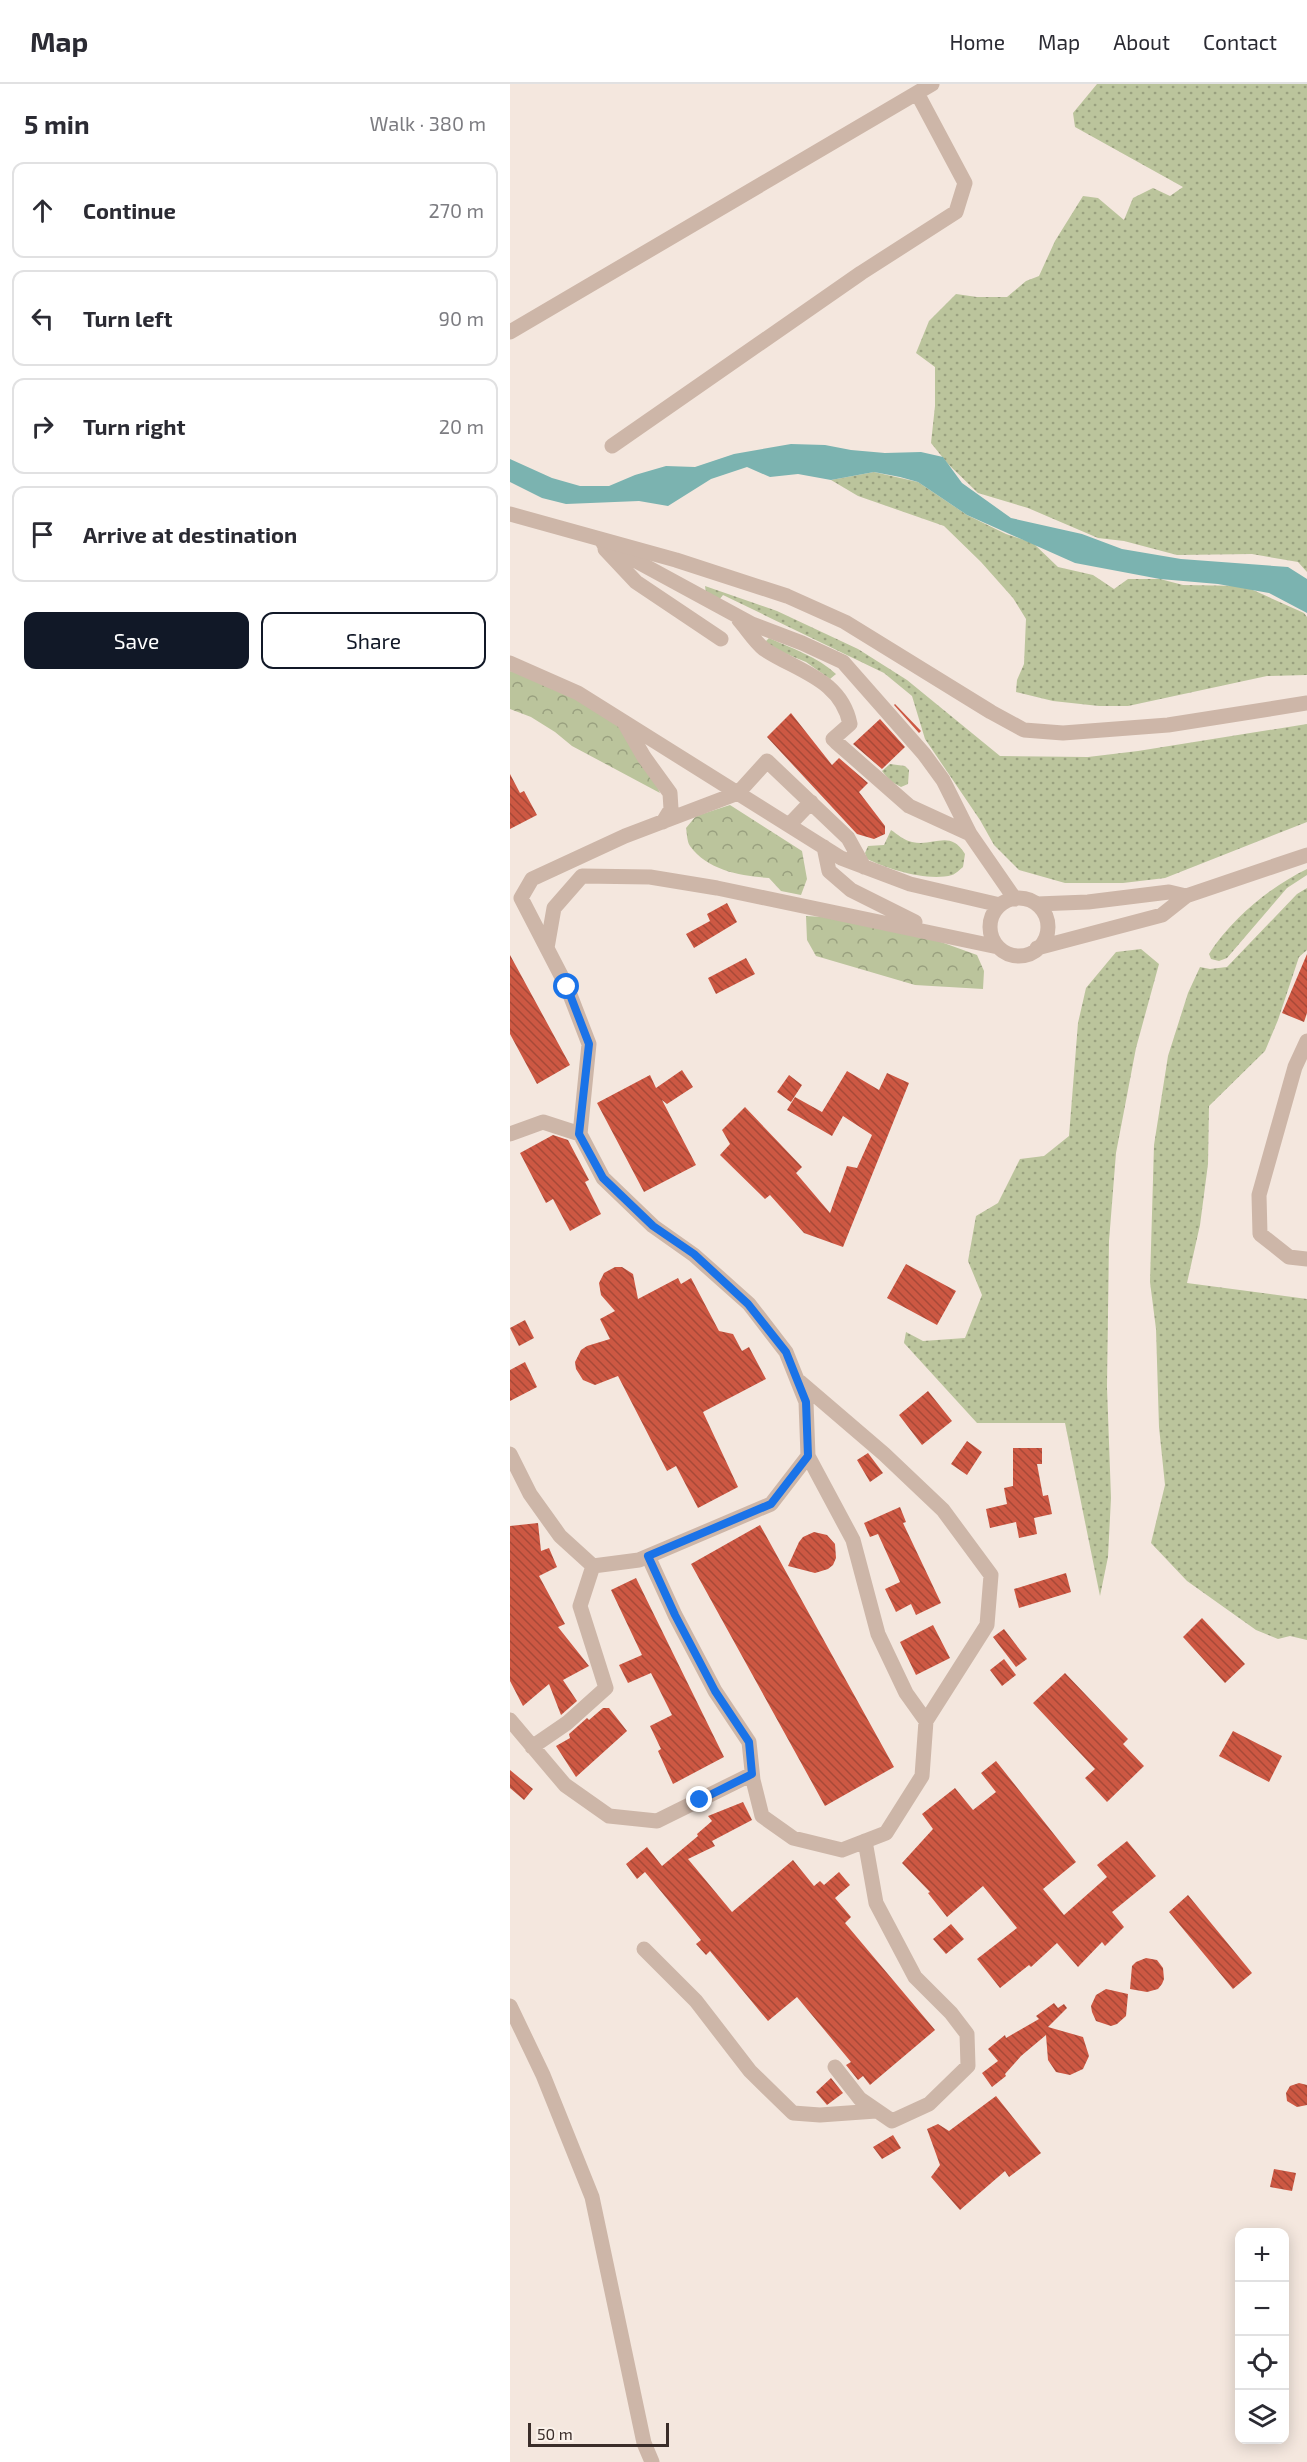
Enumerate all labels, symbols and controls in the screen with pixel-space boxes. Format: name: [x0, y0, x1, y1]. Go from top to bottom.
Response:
text: Map: [30, 24, 88, 58]
text: Home: [949, 29, 1005, 54]
text: Map: [1038, 29, 1080, 54]
text: About: [1113, 29, 1170, 54]
text: Contact: [1203, 29, 1277, 54]
text: 5 min: [24, 108, 90, 139]
text: Walk · 380 m: [369, 111, 486, 135]
icon: ahead: [26, 194, 59, 227]
text: Continue: [83, 197, 176, 223]
text: 270 m: [428, 198, 484, 222]
icon: left: [26, 302, 59, 335]
text: Turn left: [83, 305, 172, 331]
text: 90 m: [439, 306, 484, 330]
icon: right: [26, 410, 59, 443]
text: Turn right: [83, 413, 185, 439]
text: 20 m: [439, 414, 484, 438]
icon: arrive: [26, 518, 59, 551]
text: Arrive at destination: [83, 521, 297, 547]
button: Save: [24, 612, 249, 669]
button: Share: [261, 612, 486, 669]
route start: [553, 973, 579, 999]
route end: [686, 1786, 712, 1812]
map controls: [1235, 2228, 1289, 2444]
button: +: [1235, 2228, 1289, 2282]
button: −: [1235, 2282, 1289, 2336]
button: locate: [1235, 2336, 1289, 2390]
button: layers: [1235, 2390, 1289, 2444]
scale bar: [528, 2420, 669, 2448]
text: 50 m: [537, 2424, 573, 2443]

